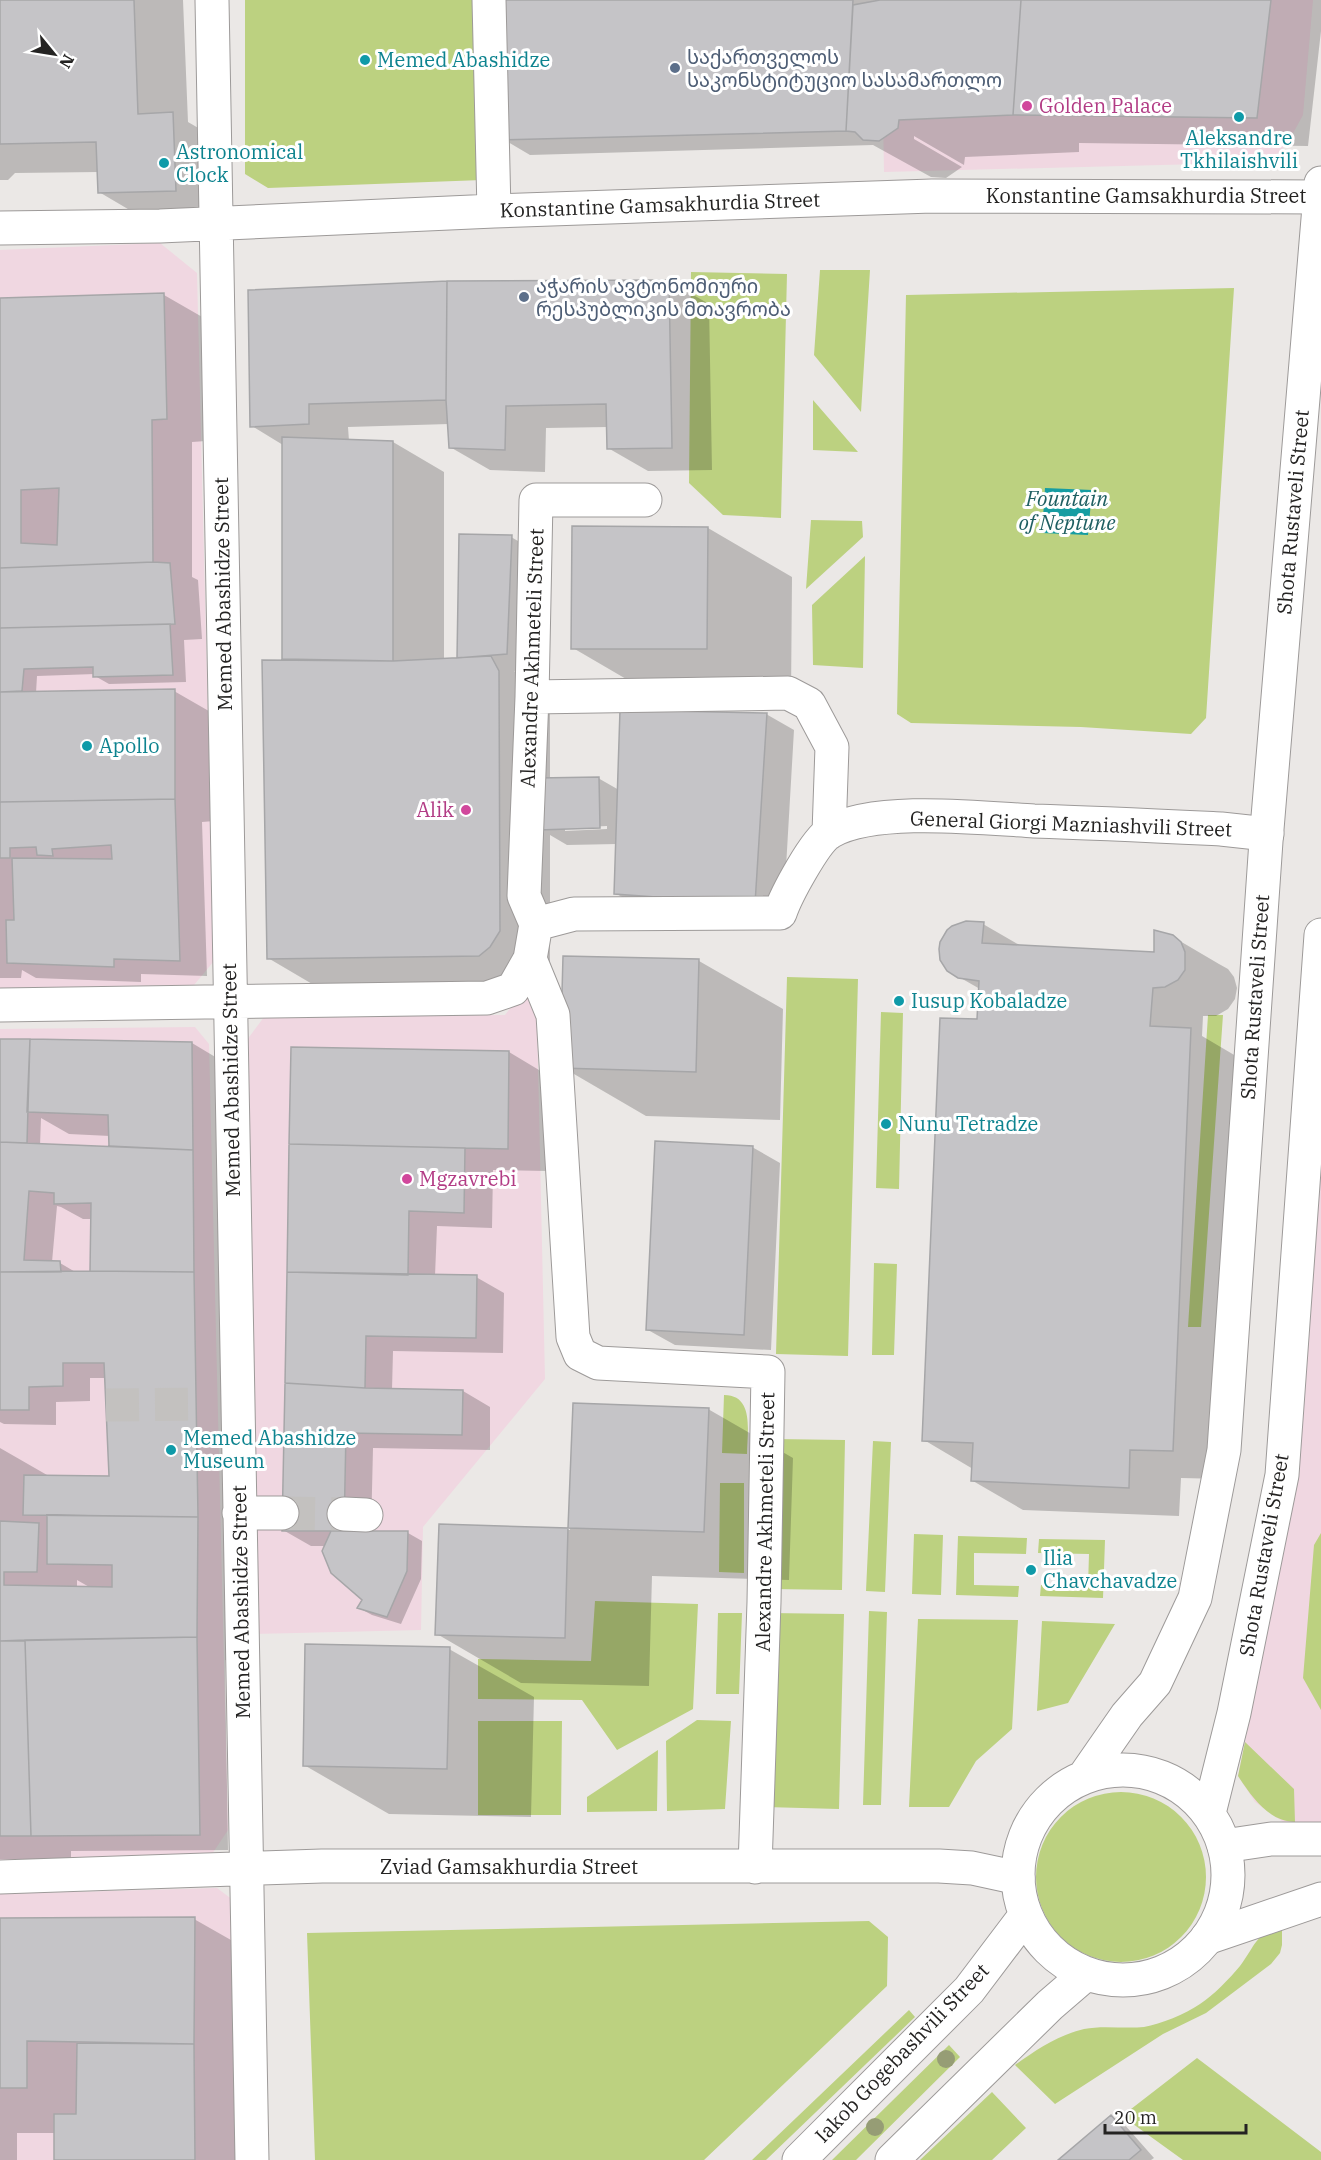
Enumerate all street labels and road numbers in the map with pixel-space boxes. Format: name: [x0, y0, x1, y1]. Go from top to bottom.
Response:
street label: Konstantine Gamsakhurdia Street: [986, 182, 1306, 209]
street label: Konstantine Gamsakhurdia Street: [499, 185, 821, 224]
street label: Shota Rustaveli Street: [1270, 408, 1315, 616]
street label: Memed Abashidze Street: [207, 477, 238, 711]
street label: Alexandre Akhmeteli Street: [513, 528, 550, 788]
street label: General Giorgi Mazniashvili Street: [909, 804, 1233, 843]
street label: Shota Rustaveli Street: [1234, 894, 1275, 1100]
street label: Memed Abashidze Street: [215, 963, 246, 1197]
street label: Alexandre Akhmeteli Street: [749, 1392, 780, 1652]
street label: Shota Rustaveli Street: [1232, 1451, 1295, 1658]
street label: Memed Abashidze Street: [225, 1485, 256, 1719]
street label: Zviad Gamsakhurdia Street: [380, 1853, 638, 1880]
street label: Iakob Gogebashvili Street: [809, 1957, 995, 2148]

